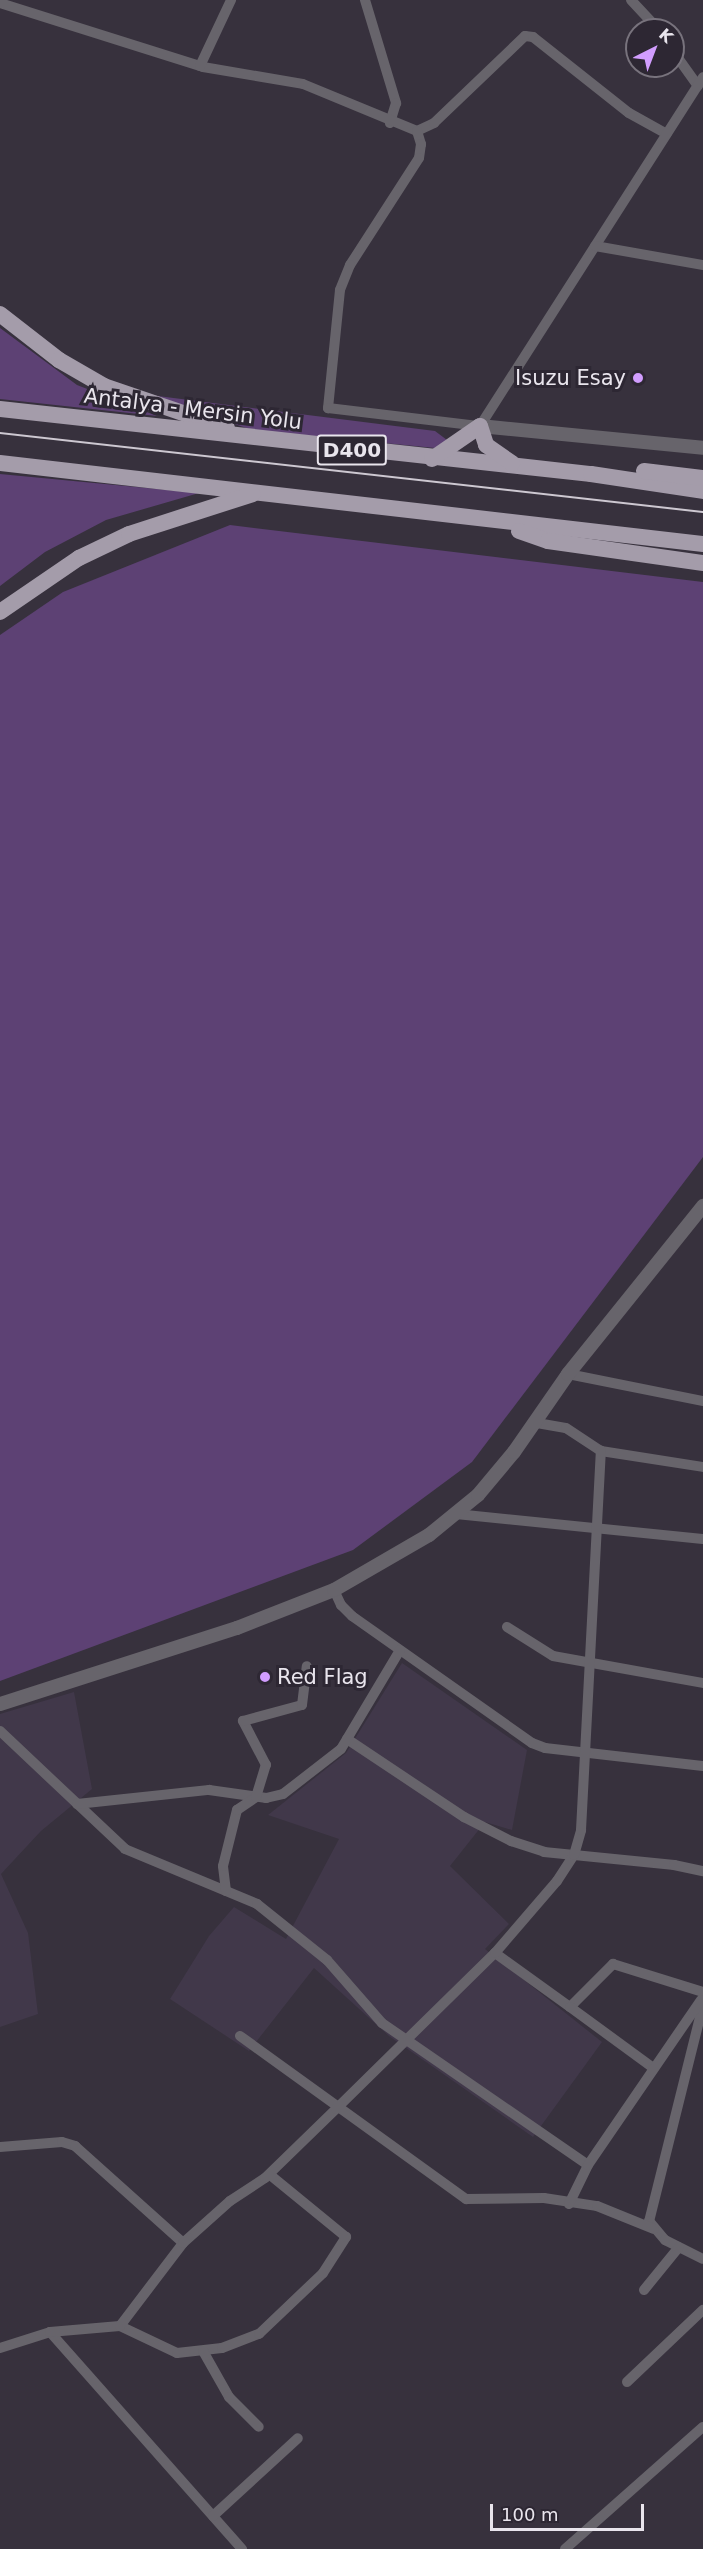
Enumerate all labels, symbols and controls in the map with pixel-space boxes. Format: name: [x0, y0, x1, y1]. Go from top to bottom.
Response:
north arrow: [625, 18, 685, 78]
text: K: [655, 25, 677, 47]
place label: Isuzu Esay: [515, 365, 626, 391]
marker: Isuzu Esay: [631, 371, 645, 385]
street label: Antalya - Mersin Yolu: [83, 383, 303, 435]
road number: D400: [316, 433, 388, 467]
place label: Red Flag: [277, 1664, 368, 1690]
marker: Red Flag: [258, 1670, 272, 1684]
scale bar: [493, 2492, 648, 2530]
text: 100 m: [501, 2504, 559, 2525]

